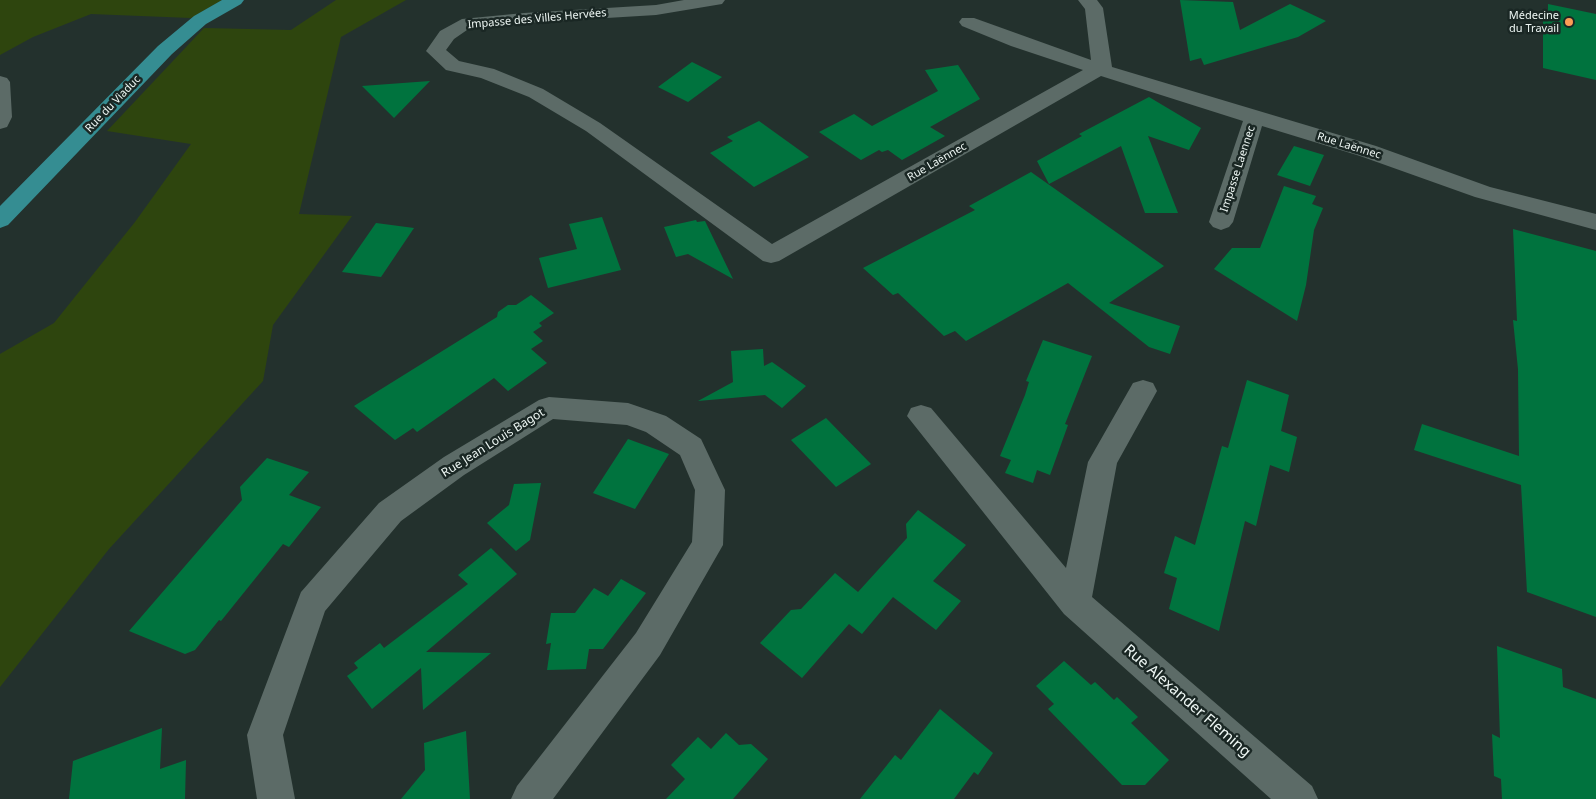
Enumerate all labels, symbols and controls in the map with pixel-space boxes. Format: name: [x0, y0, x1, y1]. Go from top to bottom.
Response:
street label: Impasse des Villes Hervées: [467, 6, 607, 32]
place label: Médecine du Travail: [1509, 9, 1559, 35]
marker: Médecine du Travail: [1563, 16, 1575, 28]
street label: Rue du Viaduc: [83, 73, 143, 135]
street label: Impasse Laennec: [1218, 124, 1258, 214]
street label: Rue Laënnec: [1316, 130, 1382, 162]
street label: Rue Laënnec: [905, 140, 969, 184]
street label: Rue Jean Louis Bagot: [439, 405, 547, 481]
street label: Rue Alexander Fleming: [1120, 641, 1254, 761]

